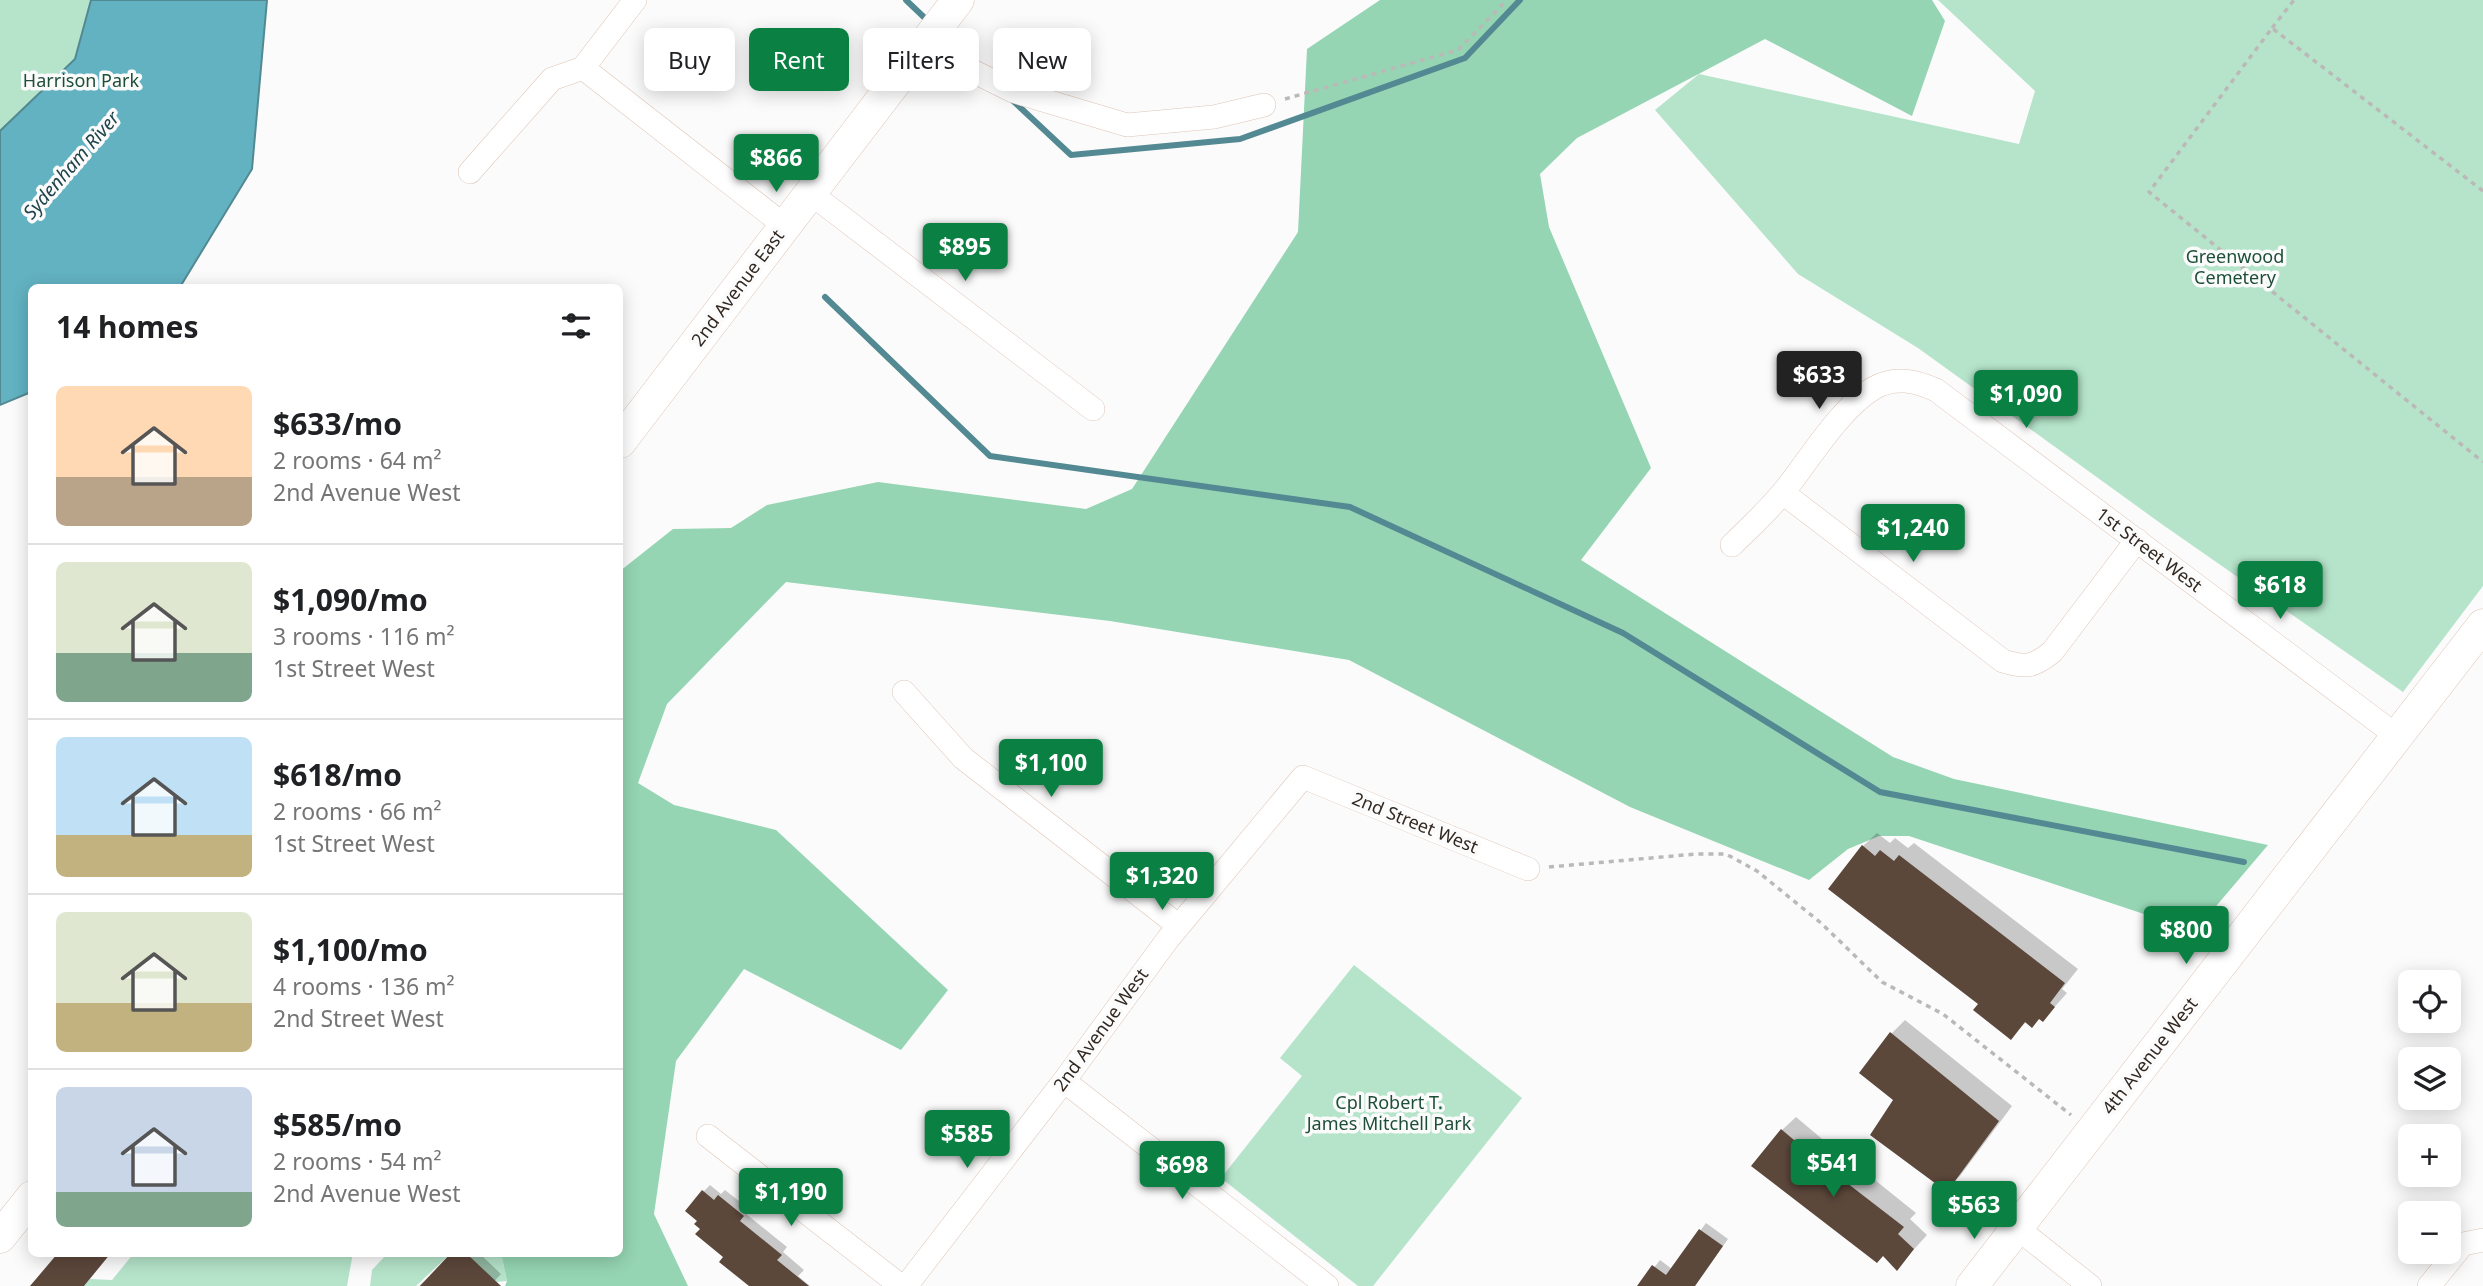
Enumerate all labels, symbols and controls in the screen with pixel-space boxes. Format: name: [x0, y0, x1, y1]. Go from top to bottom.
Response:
chip: Buy: [644, 28, 735, 91]
chip: Rent: [749, 28, 849, 91]
chip: Filters: [863, 28, 979, 91]
chip: New: [993, 28, 1091, 91]
park label: Harrison Park: [23, 68, 140, 92]
water label: Sydenham River: [17, 104, 126, 224]
pin: $866: [735, 134, 817, 194]
text: $866: [750, 141, 802, 173]
street label: 2nd Avenue East: [685, 224, 789, 351]
pin: $895: [924, 224, 1006, 283]
text: $895: [939, 230, 991, 262]
park label: Greenwood Cemetery: [2186, 244, 2284, 289]
text: 14 homes: [56, 306, 199, 347]
icon: filters: [557, 307, 595, 345]
pin: $633: [1778, 352, 1860, 411]
text: $633: [1793, 358, 1845, 390]
pin: $1,090: [1969, 370, 2083, 430]
text: $1,090: [1990, 377, 2062, 409]
text: $633/mo: [273, 403, 402, 444]
icon: home: [112, 414, 196, 498]
text: 2 rooms · 64 m²: [273, 444, 442, 476]
text: 2nd Avenue West: [273, 476, 460, 508]
street label: 1st Street West: [2092, 501, 2208, 597]
pin: $1,240: [1856, 504, 1970, 564]
text: $1,240: [1877, 511, 1949, 543]
pin: $618: [2239, 562, 2321, 621]
text: $618: [2254, 568, 2306, 600]
text: $1,090/mo: [273, 579, 428, 620]
icon: home: [112, 590, 196, 674]
text: 3 rooms · 116 m²: [273, 620, 455, 652]
text: 1st Street West: [273, 652, 435, 684]
pin: $1,100: [994, 740, 1108, 799]
text: $1,100: [1015, 746, 1087, 778]
text: $618/mo: [273, 754, 402, 795]
icon: home: [112, 765, 196, 849]
street label: 2nd Street West: [1349, 786, 1482, 858]
text: 2 rooms · 66 m²: [273, 795, 442, 827]
text: 1st Street West: [273, 827, 435, 859]
pin: $1,320: [1105, 852, 1219, 912]
text: $1,320: [1126, 859, 1198, 891]
pin: $800: [2145, 906, 2227, 966]
text: $800: [2160, 913, 2212, 945]
text: $1,100/mo: [273, 929, 428, 970]
icon: home: [112, 940, 196, 1024]
street label: 2nd Avenue West: [1047, 963, 1153, 1096]
text: 4 rooms · 136 m²: [273, 970, 455, 1002]
map controls: [2398, 970, 2461, 1264]
button: locate: [2398, 970, 2461, 1033]
street label: 4th Avenue West: [2096, 992, 2203, 1119]
text: 2nd Street West: [273, 1002, 444, 1034]
button: layers: [2398, 1047, 2461, 1110]
park label: Cpl Robert T. James Mitchell Park: [1305, 1090, 1472, 1135]
text: $585/mo: [273, 1104, 402, 1145]
pin: $585: [926, 1110, 1008, 1170]
icon: home: [112, 1115, 196, 1199]
text: $585: [941, 1117, 993, 1149]
button: +: [2398, 1124, 2461, 1187]
pin: $541: [1792, 1140, 1874, 1199]
pin: $698: [1141, 1142, 1223, 1201]
text: 2 rooms · 54 m²: [273, 1145, 442, 1177]
text: $541: [1807, 1146, 1859, 1178]
text: $698: [1156, 1148, 1208, 1180]
pin: $1,190: [734, 1168, 848, 1228]
text: $1,190: [755, 1175, 827, 1207]
text: 2nd Avenue West: [273, 1177, 460, 1209]
pin: $563: [1933, 1182, 2015, 1241]
text: $563: [1948, 1188, 2000, 1220]
button: −: [2398, 1201, 2461, 1264]

